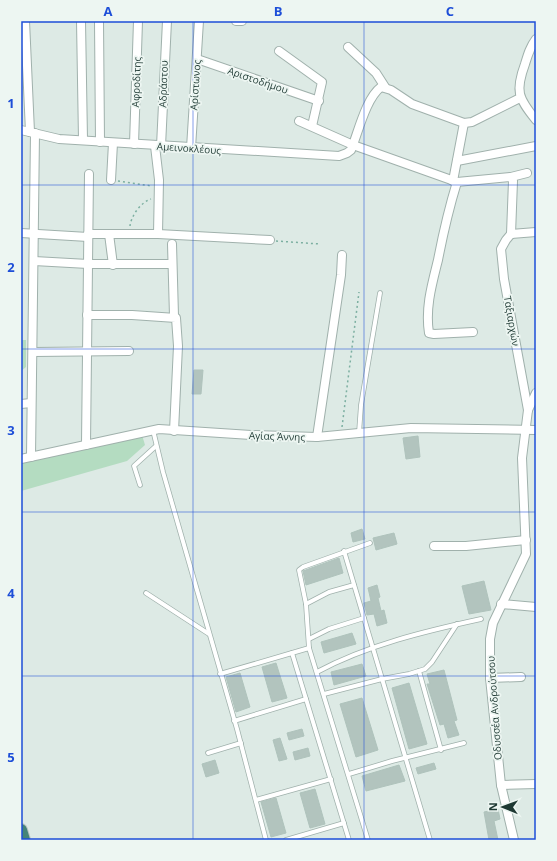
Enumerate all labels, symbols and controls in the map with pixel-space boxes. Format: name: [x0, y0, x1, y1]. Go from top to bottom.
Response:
text: A: [104, 2, 113, 20]
text: B: [274, 2, 283, 20]
text: C: [446, 2, 454, 20]
street label: Αφροδίτης: [128, 56, 144, 108]
street label: Αρίστωνος: [186, 59, 204, 111]
street label: Αδράστου: [155, 60, 171, 108]
street label: Αριστοδήμου: [226, 63, 290, 97]
text: 1: [7, 94, 15, 112]
street label: Αμεινοκλέους: [156, 139, 222, 157]
text: 2: [7, 258, 15, 276]
street label: Ταξιαρχών: [501, 295, 523, 347]
text: 3: [7, 421, 15, 439]
street label: Αγίας Άννης: [249, 428, 306, 444]
text: 4: [7, 584, 15, 602]
street label: Οδυσσέα Ανδρούτσου: [483, 655, 505, 761]
text: 5: [7, 748, 15, 766]
north arrow: [483, 787, 523, 827]
text: N: [485, 802, 500, 811]

